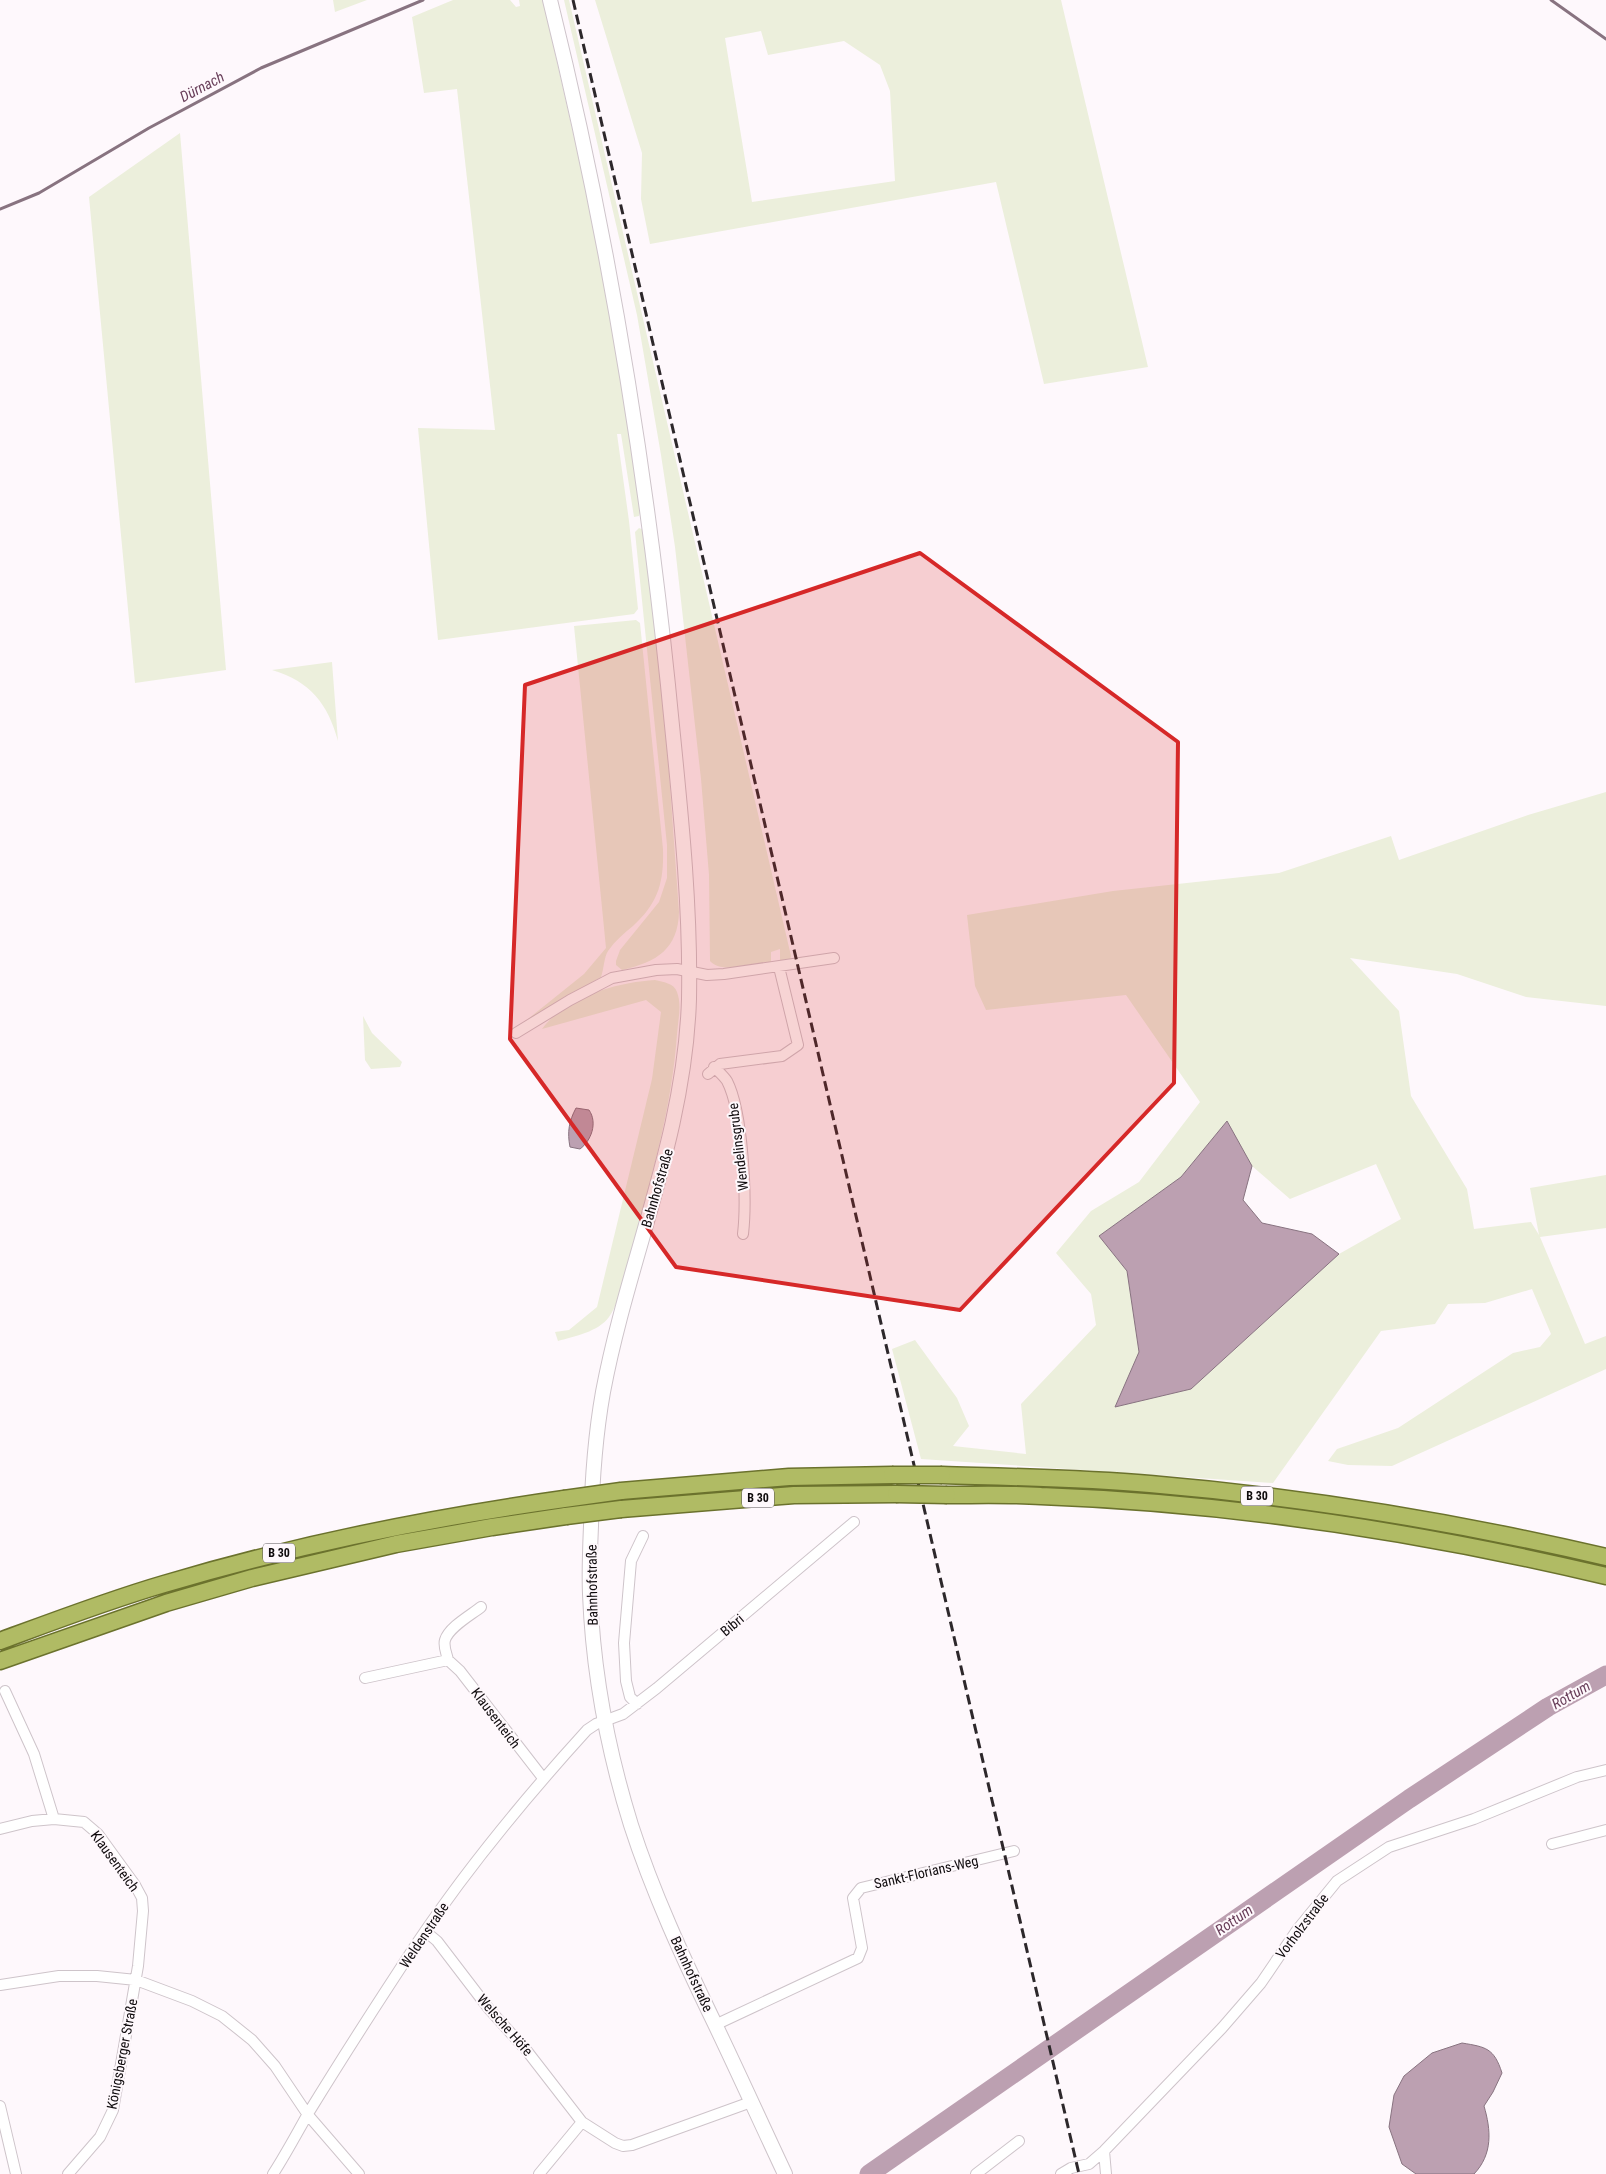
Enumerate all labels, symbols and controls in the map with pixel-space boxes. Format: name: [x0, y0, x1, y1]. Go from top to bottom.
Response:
water label: Dürnach: [177, 68, 227, 106]
street label: Wendelinsgrube: [725, 1102, 751, 1192]
street label: Bahnhofstraße: [638, 1146, 676, 1229]
road number: B 30: [1241, 1486, 1273, 1505]
road number: B 30: [742, 1489, 774, 1508]
road number: B 30: [263, 1544, 295, 1562]
street label: Bahnhofstraße: [583, 1544, 601, 1626]
street label: Bibri: [717, 1611, 747, 1639]
water label: Rottum: [1548, 1677, 1594, 1713]
street label: Klausenteich: [468, 1685, 524, 1751]
street label: Klausenteich: [88, 1827, 142, 1895]
street label: Sankt-Florians-Weg: [872, 1852, 980, 1892]
street label: Vorholzstraße: [1272, 1890, 1332, 1962]
street label: Weldenstraße: [396, 1899, 452, 1971]
water label: Rottum: [1212, 1901, 1256, 1939]
street label: Bahnhofstraße: [668, 1934, 717, 2015]
street label: Welsche Höfe: [474, 1991, 536, 2059]
street label: Königsberger Straße: [103, 1997, 141, 2111]

